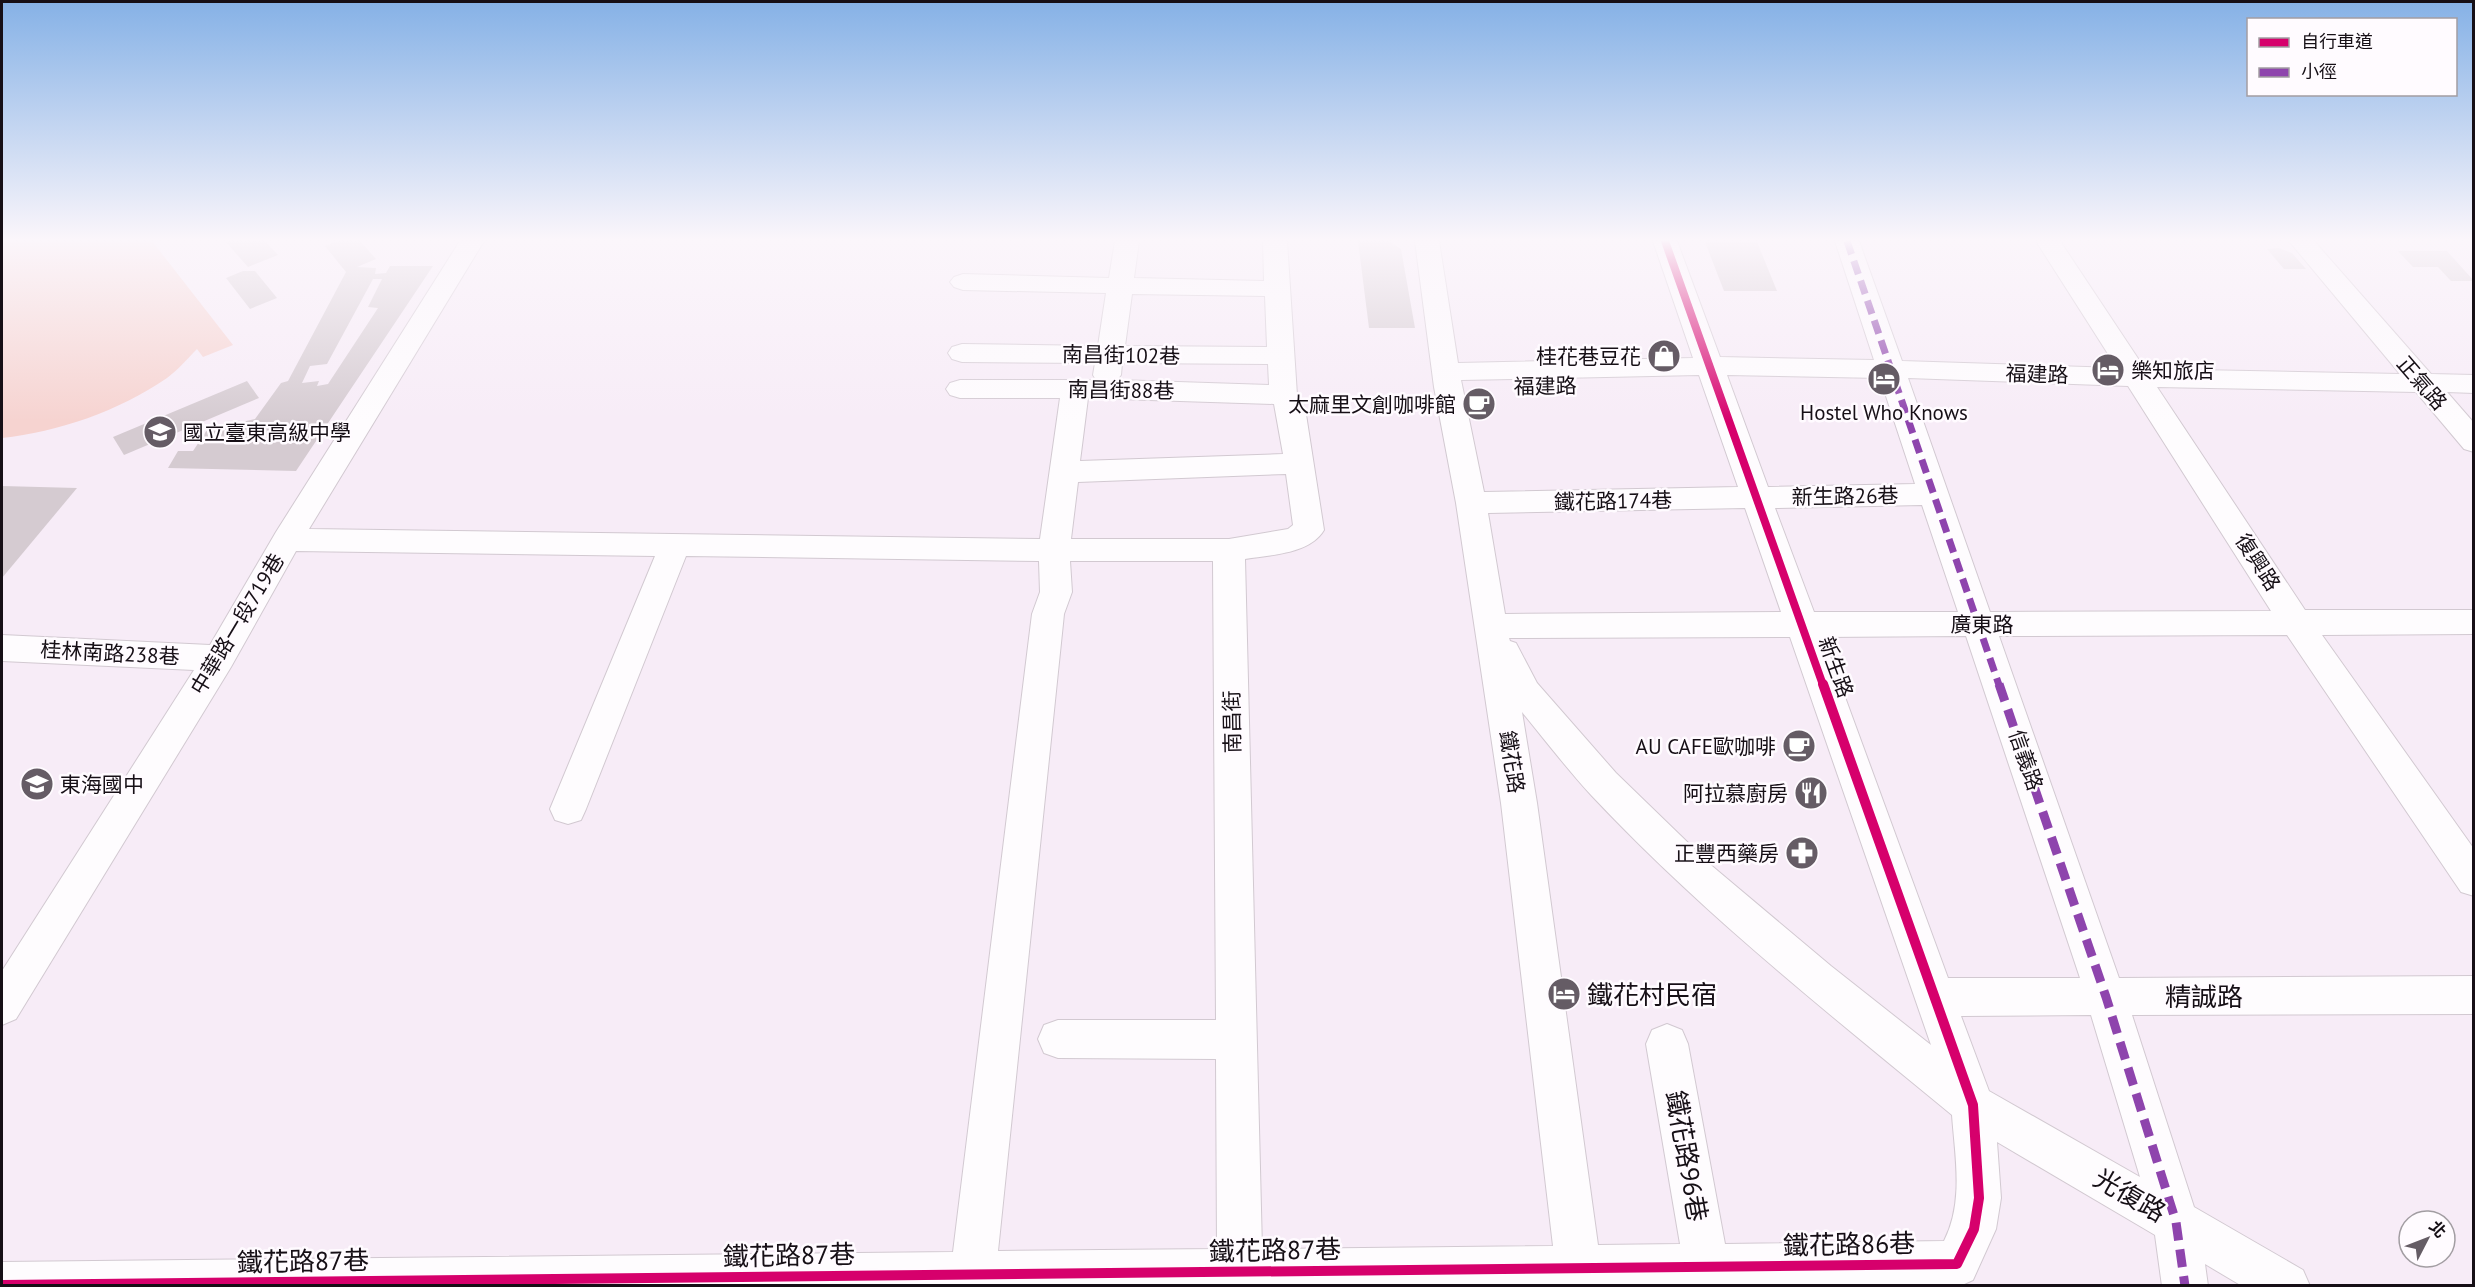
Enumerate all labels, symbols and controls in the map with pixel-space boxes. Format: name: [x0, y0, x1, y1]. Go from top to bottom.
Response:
legend: [2247, 18, 2457, 96]
text: 自行車道: [2301, 30, 2373, 53]
text: 小徑: [2301, 60, 2337, 83]
shop icon: 桂花巷豆花: [1646, 338, 1682, 374]
street label: 南昌街102巷: [1062, 340, 1180, 370]
place label: 桂花巷豆花: [1536, 343, 1641, 370]
street label: 正氣路: [2391, 350, 2453, 416]
hotel icon: 樂知旅店: [2090, 352, 2126, 388]
place label: 樂知旅店: [2131, 357, 2215, 384]
street label: 福建路: [2005, 359, 2069, 389]
hotel icon: Hostel Who Knows: [1866, 361, 1902, 397]
street label: 福建路: [1513, 372, 1577, 400]
street label: 南昌街88巷: [1067, 376, 1175, 404]
cafe icon: 太麻里文創咖啡館: [1461, 386, 1497, 422]
place label: 太麻里文創咖啡館: [1288, 391, 1456, 418]
place label: Hostel Who Knows: [1800, 399, 1968, 426]
school or university icon: 國立臺東高級中學: [142, 414, 178, 450]
place label: 國立臺東高級中學: [183, 419, 351, 446]
street label: 新生路26巷: [1791, 482, 1899, 510]
street label: 鐵花路174巷: [1554, 486, 1672, 516]
street label: 復興路: [2230, 528, 2286, 596]
street label: 中華路一段719巷: [184, 548, 290, 700]
street label: 廣東路: [1951, 611, 2014, 638]
street label: 新生路: [1813, 633, 1859, 701]
street label: 桂林南路238巷: [40, 636, 180, 670]
street label: 南昌街: [1218, 690, 1246, 754]
street label: 信義路: [2003, 726, 2049, 794]
cafe icon: AU CAFE歐咖啡: [1781, 728, 1817, 764]
street label: 鐵花路: [1494, 729, 1530, 795]
place label: AU CAFE歐咖啡: [1636, 733, 1776, 760]
school or university icon: 東海國中: [19, 766, 55, 802]
place label: 東海國中: [60, 771, 144, 798]
restaurant icon: 阿拉慕廚房: [1793, 775, 1829, 811]
place label: 阿拉慕廚房: [1683, 780, 1788, 807]
pharmacy icon: 正豐西藥房: [1784, 835, 1820, 871]
place label: 正豐西藥房: [1674, 840, 1779, 867]
hotel icon: 鐵花村民宿: [1546, 976, 1582, 1012]
place label: 鐵花村民宿: [1587, 978, 1717, 1011]
street label: 精誠路: [2165, 980, 2243, 1013]
street label: 鐵花路96巷: [1659, 1088, 1715, 1224]
street label: 光復路: [2088, 1161, 2172, 1229]
north arrow: [2397, 1209, 2457, 1269]
text: 北: [2425, 1216, 2451, 1242]
street label: 鐵花路86巷: [1783, 1226, 1915, 1262]
street label: 鐵花路87巷: [1209, 1232, 1341, 1268]
street label: 鐵花路87巷: [723, 1237, 855, 1273]
street label: 鐵花路87巷: [237, 1243, 369, 1279]

